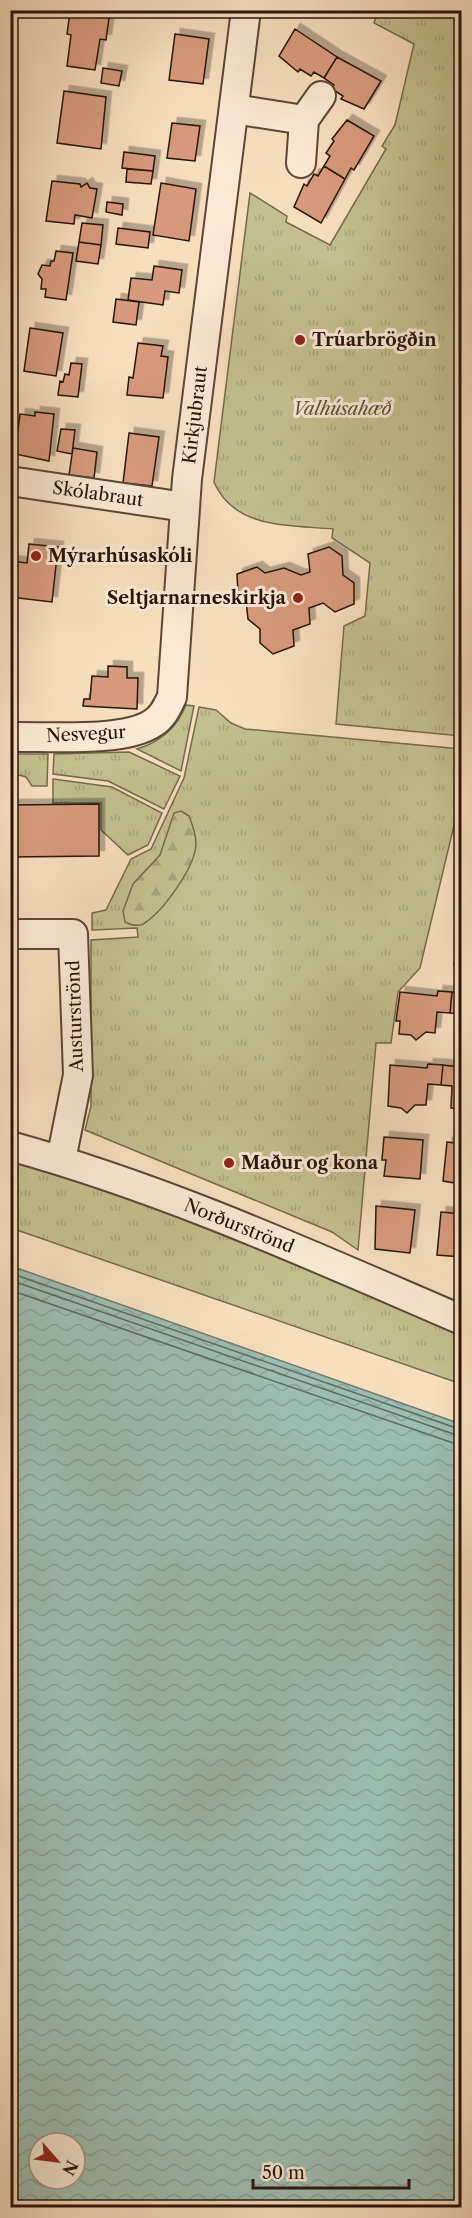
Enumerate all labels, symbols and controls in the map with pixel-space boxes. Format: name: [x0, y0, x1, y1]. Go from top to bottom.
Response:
place label: Trúarbrögðin: [312, 329, 437, 351]
marker: Trúarbrögðin: [293, 333, 307, 347]
street label: Kirkjubraut: [178, 364, 212, 465]
park label: Valhúsahæð: [293, 398, 392, 420]
street label: Skólabraut: [51, 477, 146, 511]
place label: Mýrarhúsaskóli: [48, 545, 193, 567]
marker: Mýrarhúsaskóli: [29, 549, 43, 563]
place label: Seltjarnarneskirkja: [107, 587, 287, 609]
marker: Seltjarnarneskirkja: [291, 591, 305, 605]
street label: Nesvegur: [46, 721, 127, 747]
street label: Austurströnd: [62, 960, 88, 1073]
place label: Maður og kona: [241, 1152, 379, 1174]
marker: Maður og kona: [222, 1156, 236, 1170]
street label: Norðurströnd: [181, 1194, 297, 1258]
north arrow: [27, 2131, 87, 2191]
scale bar: [253, 2152, 409, 2190]
text: N: [58, 2157, 82, 2179]
text: 50 m: [262, 2162, 305, 2184]

